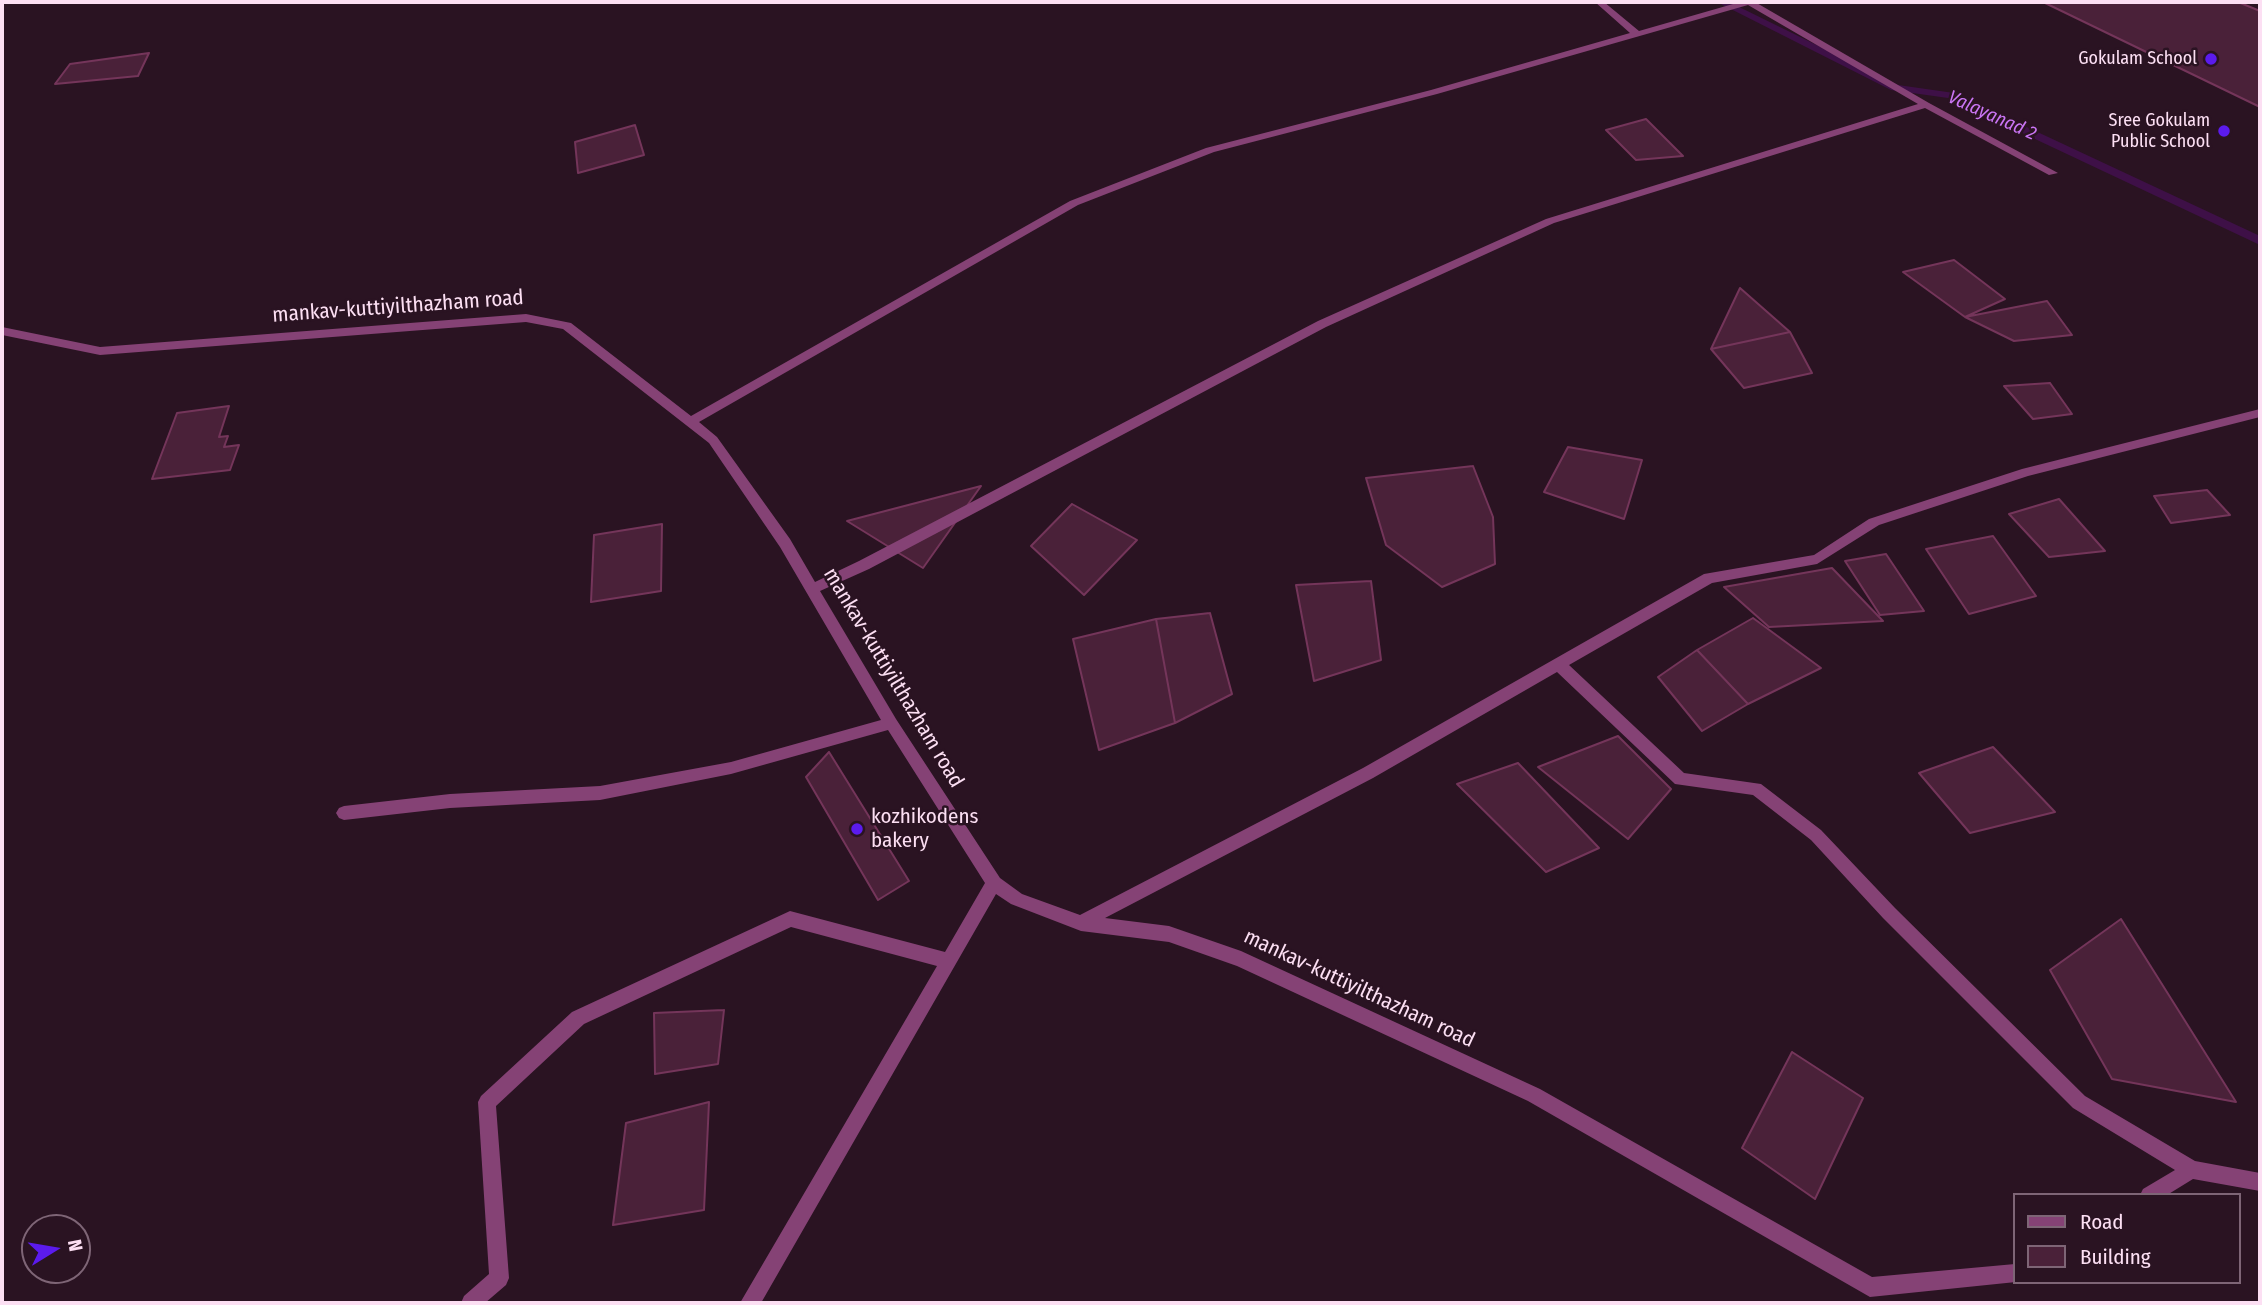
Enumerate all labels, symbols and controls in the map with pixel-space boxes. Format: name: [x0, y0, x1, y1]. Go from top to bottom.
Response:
place label: Gokulam School: [2078, 48, 2197, 70]
marker: Gokulam School: [2203, 51, 2219, 67]
water label: Valayanad 2: [1944, 86, 2040, 146]
place label: Sree Gokulam Public School: [2108, 110, 2210, 152]
marker: Sree Gokulam Public School: [2216, 123, 2232, 139]
street label: mankav-kuttiyilthazham road: [272, 286, 524, 328]
street label: mankav-kuttiyilthazham road: [817, 564, 969, 792]
place label: kozhikodens bakery: [871, 804, 978, 854]
marker: kozhikodens bakery: [849, 821, 865, 837]
street label: mankav-kuttiyilthazham road: [1240, 924, 1478, 1054]
legend: [2014, 1193, 2241, 1284]
text: Road: [2080, 1209, 2124, 1235]
north arrow: [21, 1214, 91, 1284]
text: N: [63, 1237, 88, 1253]
text: Building: [2080, 1244, 2151, 1270]

